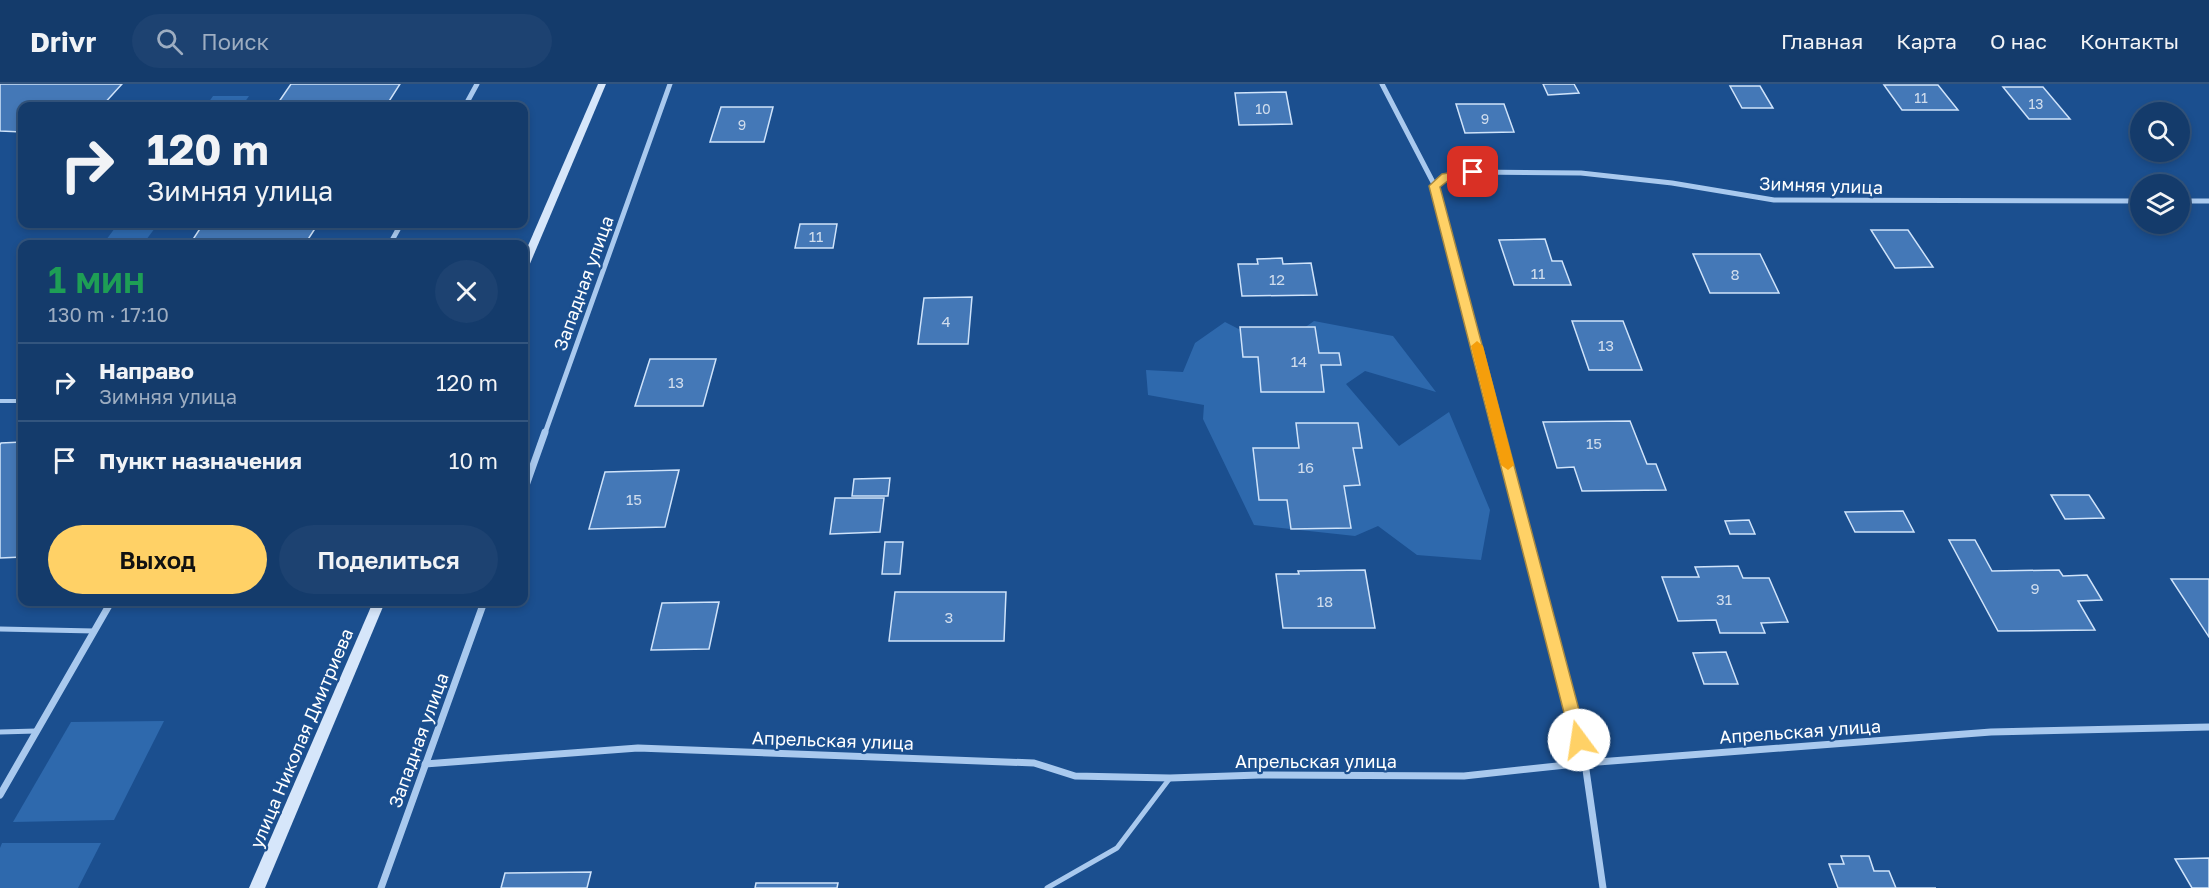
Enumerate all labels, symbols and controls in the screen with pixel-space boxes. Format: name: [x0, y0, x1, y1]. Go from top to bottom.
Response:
search box: [132, 14, 552, 68]
text: Drivr: [30, 25, 96, 58]
icon: search: [153, 25, 186, 58]
text: Поиск: [201, 28, 269, 55]
text: Главная: [1781, 28, 1863, 54]
text: Карта: [1896, 28, 1957, 54]
text: О нас: [1990, 28, 2047, 54]
text: Контакты: [2080, 28, 2179, 54]
house number: 11: [1914, 89, 1928, 106]
house number: 13: [2029, 95, 2043, 112]
house number: 10: [1255, 100, 1271, 117]
map controls: [2130, 102, 2190, 234]
button: search: [2130, 102, 2190, 162]
house number: 9: [1481, 110, 1489, 127]
house number: 9: [738, 116, 746, 133]
text: 120 m: [147, 124, 269, 174]
icon: right: [48, 126, 126, 204]
pin: [1447, 146, 1498, 197]
icon: arrive: [1456, 155, 1489, 188]
street label: Зимняя улица: [1759, 172, 1883, 198]
button: layers: [2130, 174, 2190, 234]
text: Зимняя улица: [147, 175, 333, 207]
street label: Западная улица: [548, 212, 618, 354]
house number: 11: [809, 227, 823, 245]
text: 1 мин: [48, 258, 145, 301]
button: close: [435, 260, 498, 323]
house number: 11: [1531, 264, 1545, 282]
house number: 8: [1730, 265, 1740, 283]
house number: 12: [1269, 270, 1285, 288]
text: 130 m · 17:10: [48, 302, 169, 326]
house number: 4: [941, 312, 951, 330]
house number: 13: [1598, 336, 1614, 354]
house number: 14: [1291, 352, 1307, 370]
text: Направо: [99, 357, 194, 384]
icon: right: [48, 366, 81, 399]
text: 120 m: [436, 369, 498, 396]
house number: 13: [668, 373, 684, 391]
text: Зимняя улица: [99, 384, 237, 408]
house number: 15: [1586, 434, 1602, 452]
icon: arrive: [48, 444, 81, 477]
text: Пункт назначения: [99, 447, 302, 474]
text: 10 m: [449, 447, 498, 474]
house number: 16: [1298, 458, 1314, 476]
house number: 15: [626, 490, 642, 508]
button: Выход: [48, 525, 267, 594]
button: Поделиться: [279, 525, 498, 594]
house number: 9: [2030, 579, 2040, 597]
house number: 31: [1716, 590, 1732, 608]
house number: 18: [1317, 592, 1333, 610]
house number: 3: [945, 608, 953, 626]
street label: улица Николая Дмитриева: [245, 625, 357, 851]
street label: Западная улица: [383, 669, 453, 811]
position arrow: [1547, 708, 1611, 772]
street label: Апрельская улица: [1718, 714, 1882, 748]
street label: Апрельская улица: [752, 726, 914, 754]
street label: Апрельская улица: [1235, 750, 1397, 772]

